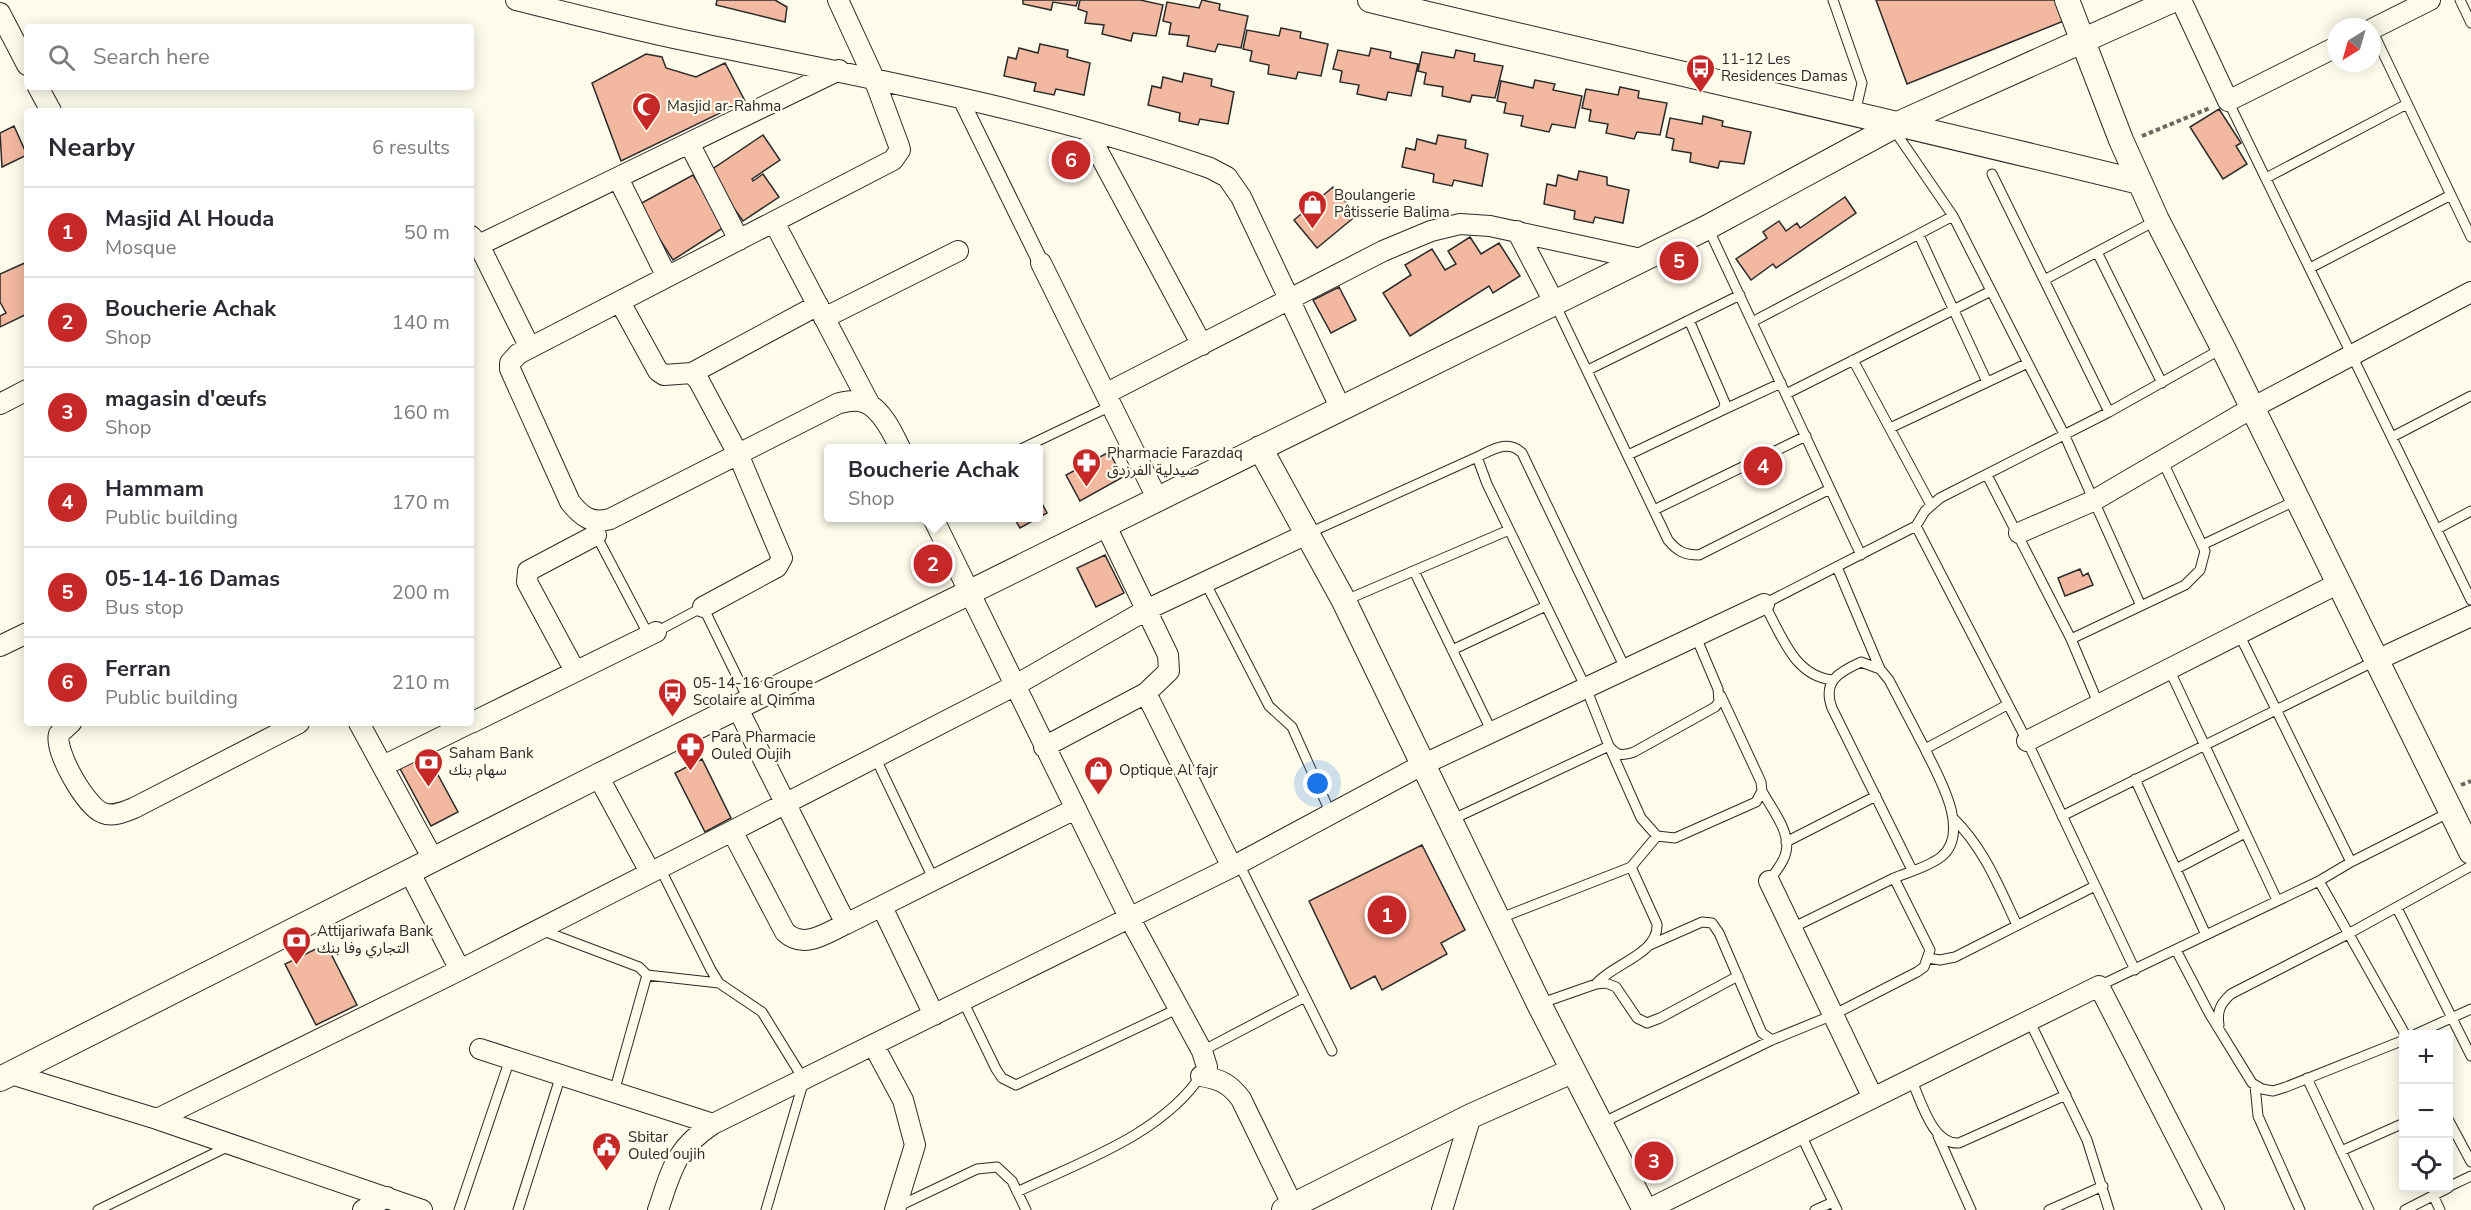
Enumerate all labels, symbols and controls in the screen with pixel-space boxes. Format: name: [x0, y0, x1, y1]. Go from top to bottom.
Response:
north arrow: [2327, 18, 2381, 72]
search box: [24, 24, 474, 90]
icon: search: [45, 41, 78, 74]
text: Search here: [93, 42, 210, 72]
place label: 11-12 Les Residences Damas: [1721, 49, 1848, 86]
bus stop icon: 11-12 Les Residences Damas: [1684, 52, 1716, 94]
mosque icon: Masjid ar-Rahma: [630, 90, 662, 132]
place label: Masjid ar-Rahma: [667, 96, 781, 116]
text: Nearby: [48, 130, 135, 165]
text: 6 results: [372, 134, 450, 161]
pin: 6: [1052, 138, 1090, 182]
place label: Boulangerie Pâtisserie Balima: [1334, 185, 1450, 222]
shop icon: Boulangerie Pâtisserie Balima: [1297, 188, 1329, 230]
text: Masjid Al Houda: [105, 204, 274, 234]
text: 1: [62, 219, 74, 246]
text: 50 m: [404, 219, 450, 246]
text: Mosque: [105, 234, 176, 261]
pin: 5: [1660, 238, 1698, 284]
text: Boucherie Achak: [105, 294, 276, 324]
text: 2: [62, 309, 74, 336]
text: 140 m: [392, 309, 450, 336]
text: Shop: [105, 324, 151, 351]
text: magasin d'œufs: [105, 384, 267, 414]
text: 3: [62, 399, 74, 426]
text: 160 m: [392, 399, 450, 426]
text: Shop: [105, 414, 151, 441]
place label: Pharmacie Farazdaq صيدلية الفرزدق: [1107, 443, 1243, 480]
popup: [824, 444, 1043, 522]
pin: 4: [1744, 444, 1782, 488]
pharmacy icon: Pharmacie Farazdaq صيدلية الفرزدق: [1070, 446, 1102, 488]
text: Boucherie Achak: [848, 455, 1019, 485]
text: Hammam: [105, 474, 204, 504]
text: Shop: [848, 485, 894, 512]
text: 4: [62, 489, 74, 516]
text: 170 m: [392, 489, 450, 516]
text: Public building: [105, 504, 238, 531]
pin: 2: [914, 542, 952, 586]
text: 05-14-16 Damas: [105, 564, 280, 594]
text: 5: [62, 579, 74, 606]
text: 200 m: [392, 579, 450, 606]
text: Bus stop: [105, 594, 184, 621]
text: Ferran: [105, 654, 171, 684]
text: 6: [62, 669, 74, 696]
text: 210 m: [392, 669, 450, 696]
place label: 05-14-16 Groupe Scolaire al Qimma: [693, 673, 815, 710]
bus stop icon: 05-14-16 Groupe Scolaire al Qimma: [656, 676, 688, 718]
text: Public building: [105, 684, 238, 711]
place label: Para Pharmacie Ouled Oujih: [711, 727, 816, 764]
pharmacy icon: Para Pharmacie Ouled Oujih: [674, 730, 706, 772]
place label: Saham Bank سهام بنك: [449, 743, 534, 781]
bank icon: Saham Bank سهام بنك: [412, 746, 444, 788]
shop icon: Optique Al fajr: [1082, 754, 1114, 796]
place label: Optique Al fajr: [1119, 760, 1219, 780]
your location: [1303, 769, 1332, 798]
pin: 1: [1368, 892, 1406, 938]
place label: Attijariwafa Bank التجاري وفا بنك: [317, 921, 434, 959]
bank icon: Attijariwafa Bank التجاري وفا بنك: [280, 924, 312, 966]
map controls: [2399, 1030, 2453, 1192]
button: +: [2399, 1030, 2453, 1084]
button: −: [2399, 1084, 2453, 1138]
place label: Sbitar Ouled oujih: [628, 1127, 705, 1164]
public building icon: Sbitar Ouled oujih: [591, 1130, 623, 1172]
pin: 3: [1634, 1138, 1674, 1184]
button: locate: [2399, 1138, 2453, 1192]

